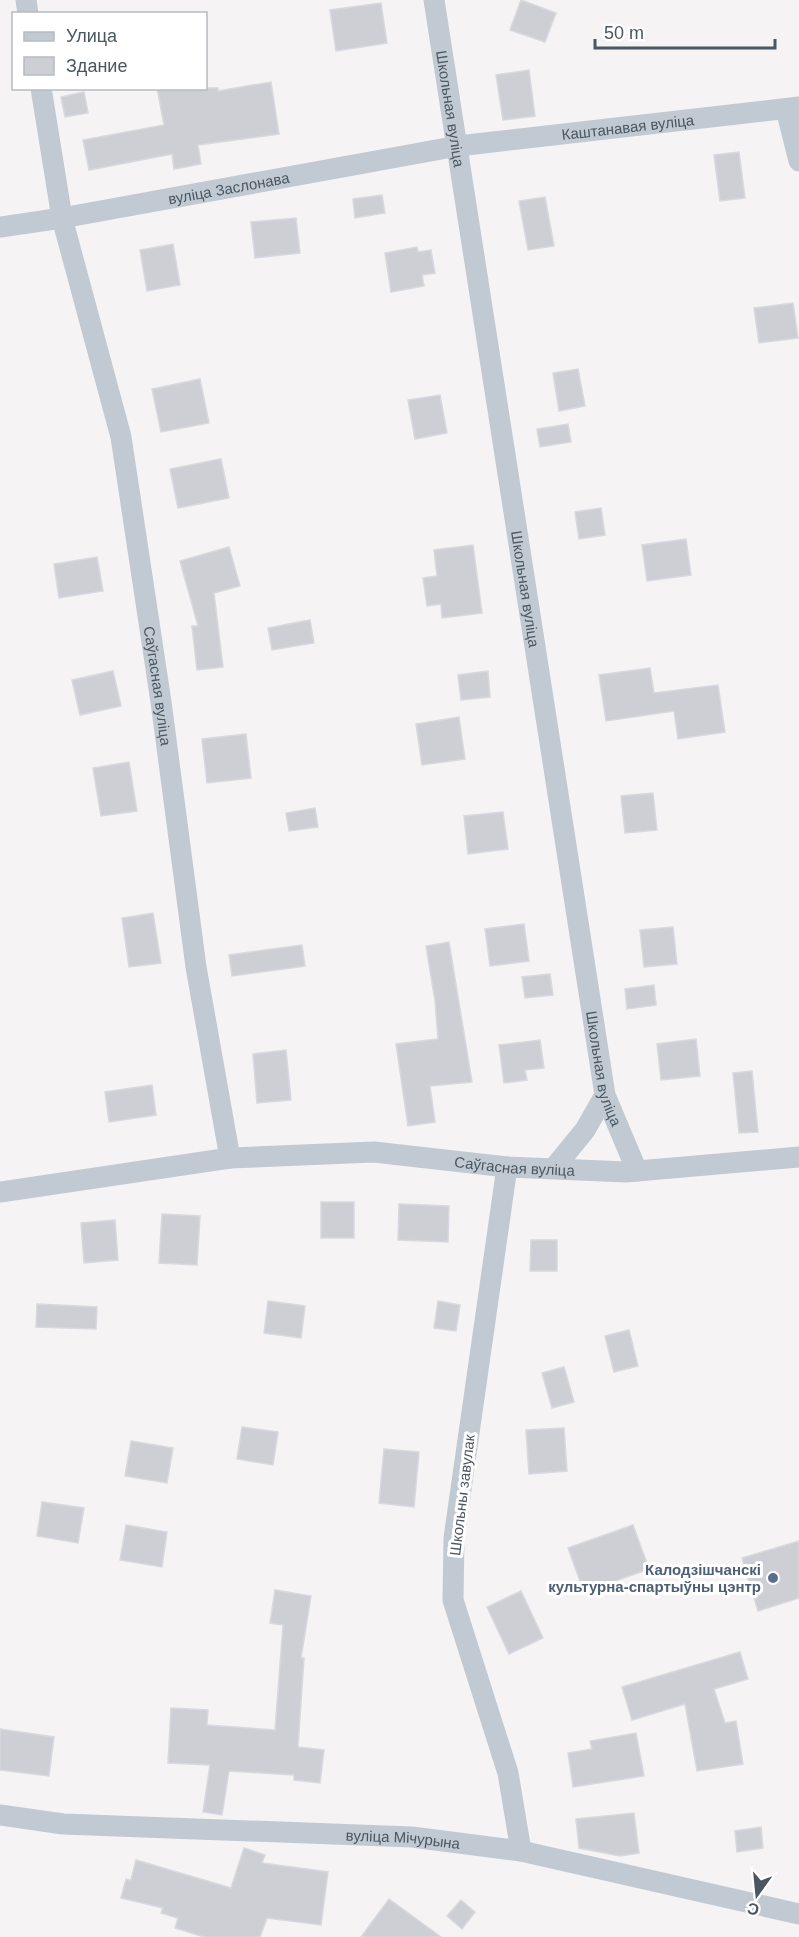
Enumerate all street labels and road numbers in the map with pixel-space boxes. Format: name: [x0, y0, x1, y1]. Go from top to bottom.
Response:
street label: Школьная вуліца: [433, 49, 469, 169]
street label: Каштанавая вуліца: [561, 111, 696, 143]
street label: вуліца Заслонава: [167, 168, 291, 207]
street label: Школьная вуліца: [508, 529, 544, 649]
street label: Саўгасная вуліца: [141, 625, 175, 747]
street label: Школьная вуліца: [583, 1009, 626, 1129]
street label: Саўгасная вуліца: [454, 1153, 576, 1178]
street label: Школьны завулак: [446, 1433, 478, 1557]
street label: вуліца Мічурына: [345, 1826, 462, 1852]

